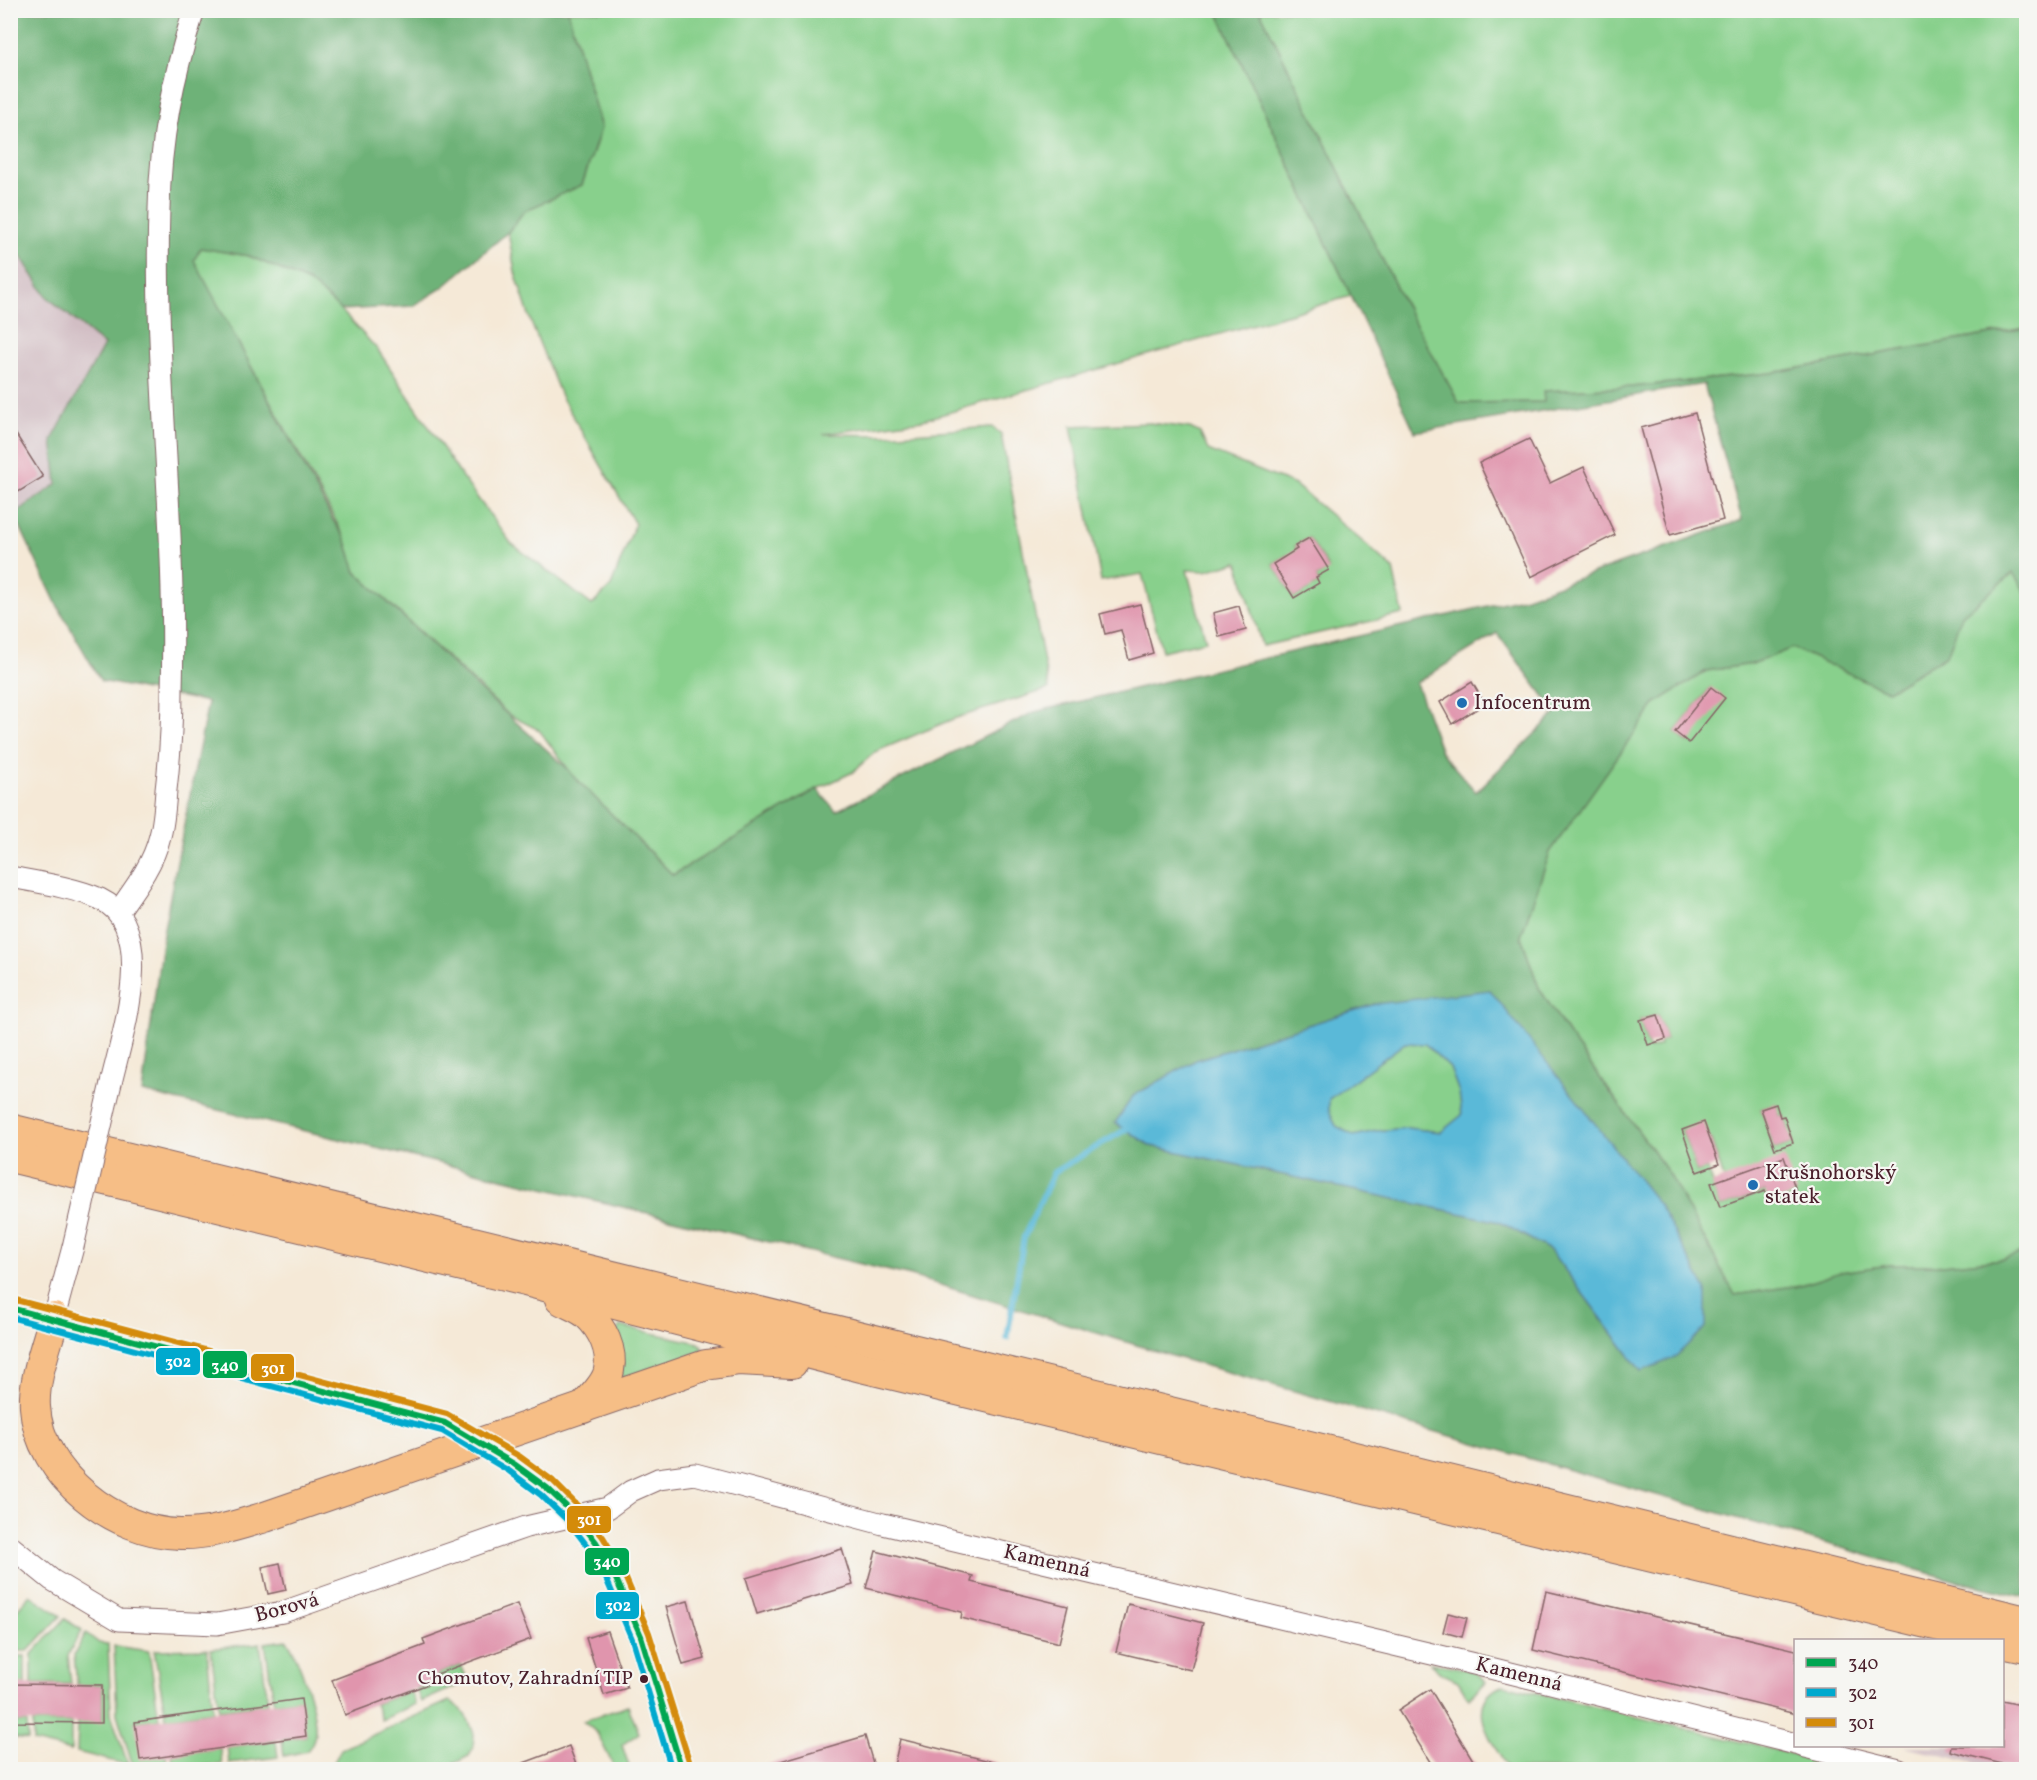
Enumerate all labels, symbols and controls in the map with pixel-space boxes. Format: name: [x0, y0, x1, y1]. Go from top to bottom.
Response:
place label: Infocentrum: [1474, 689, 1591, 718]
marker: Infocentrum: [1455, 696, 1469, 710]
place label: Krušnohorský statek: [1765, 1159, 1897, 1212]
marker: Krušnohorský statek: [1746, 1178, 1760, 1192]
line badge: 302: [155, 1347, 201, 1376]
line badge: 340: [202, 1350, 248, 1379]
text: 302: [165, 1352, 191, 1374]
line badge: 301: [250, 1353, 295, 1382]
text: 340: [211, 1356, 239, 1378]
text: 301: [261, 1359, 285, 1381]
line badge: 301: [566, 1505, 612, 1534]
text: 301: [577, 1510, 601, 1532]
street label: Kamenná: [1000, 1538, 1094, 1586]
line badge: 340: [584, 1547, 630, 1576]
text: 340: [593, 1552, 621, 1574]
street label: Borová: [252, 1586, 322, 1630]
line badge: 302: [595, 1591, 640, 1620]
text: 302: [605, 1596, 631, 1618]
legend: [1794, 1639, 2004, 1747]
street label: Kamenná: [1472, 1650, 1566, 1700]
text: 340: [1848, 1652, 1879, 1677]
place label: Chomutov, Zahradní TIP: [418, 1665, 633, 1693]
marker: Chomutov, Zahradní TIP: [638, 1673, 650, 1685]
text: 302: [1848, 1682, 1877, 1707]
text: 301: [1848, 1712, 1875, 1737]

